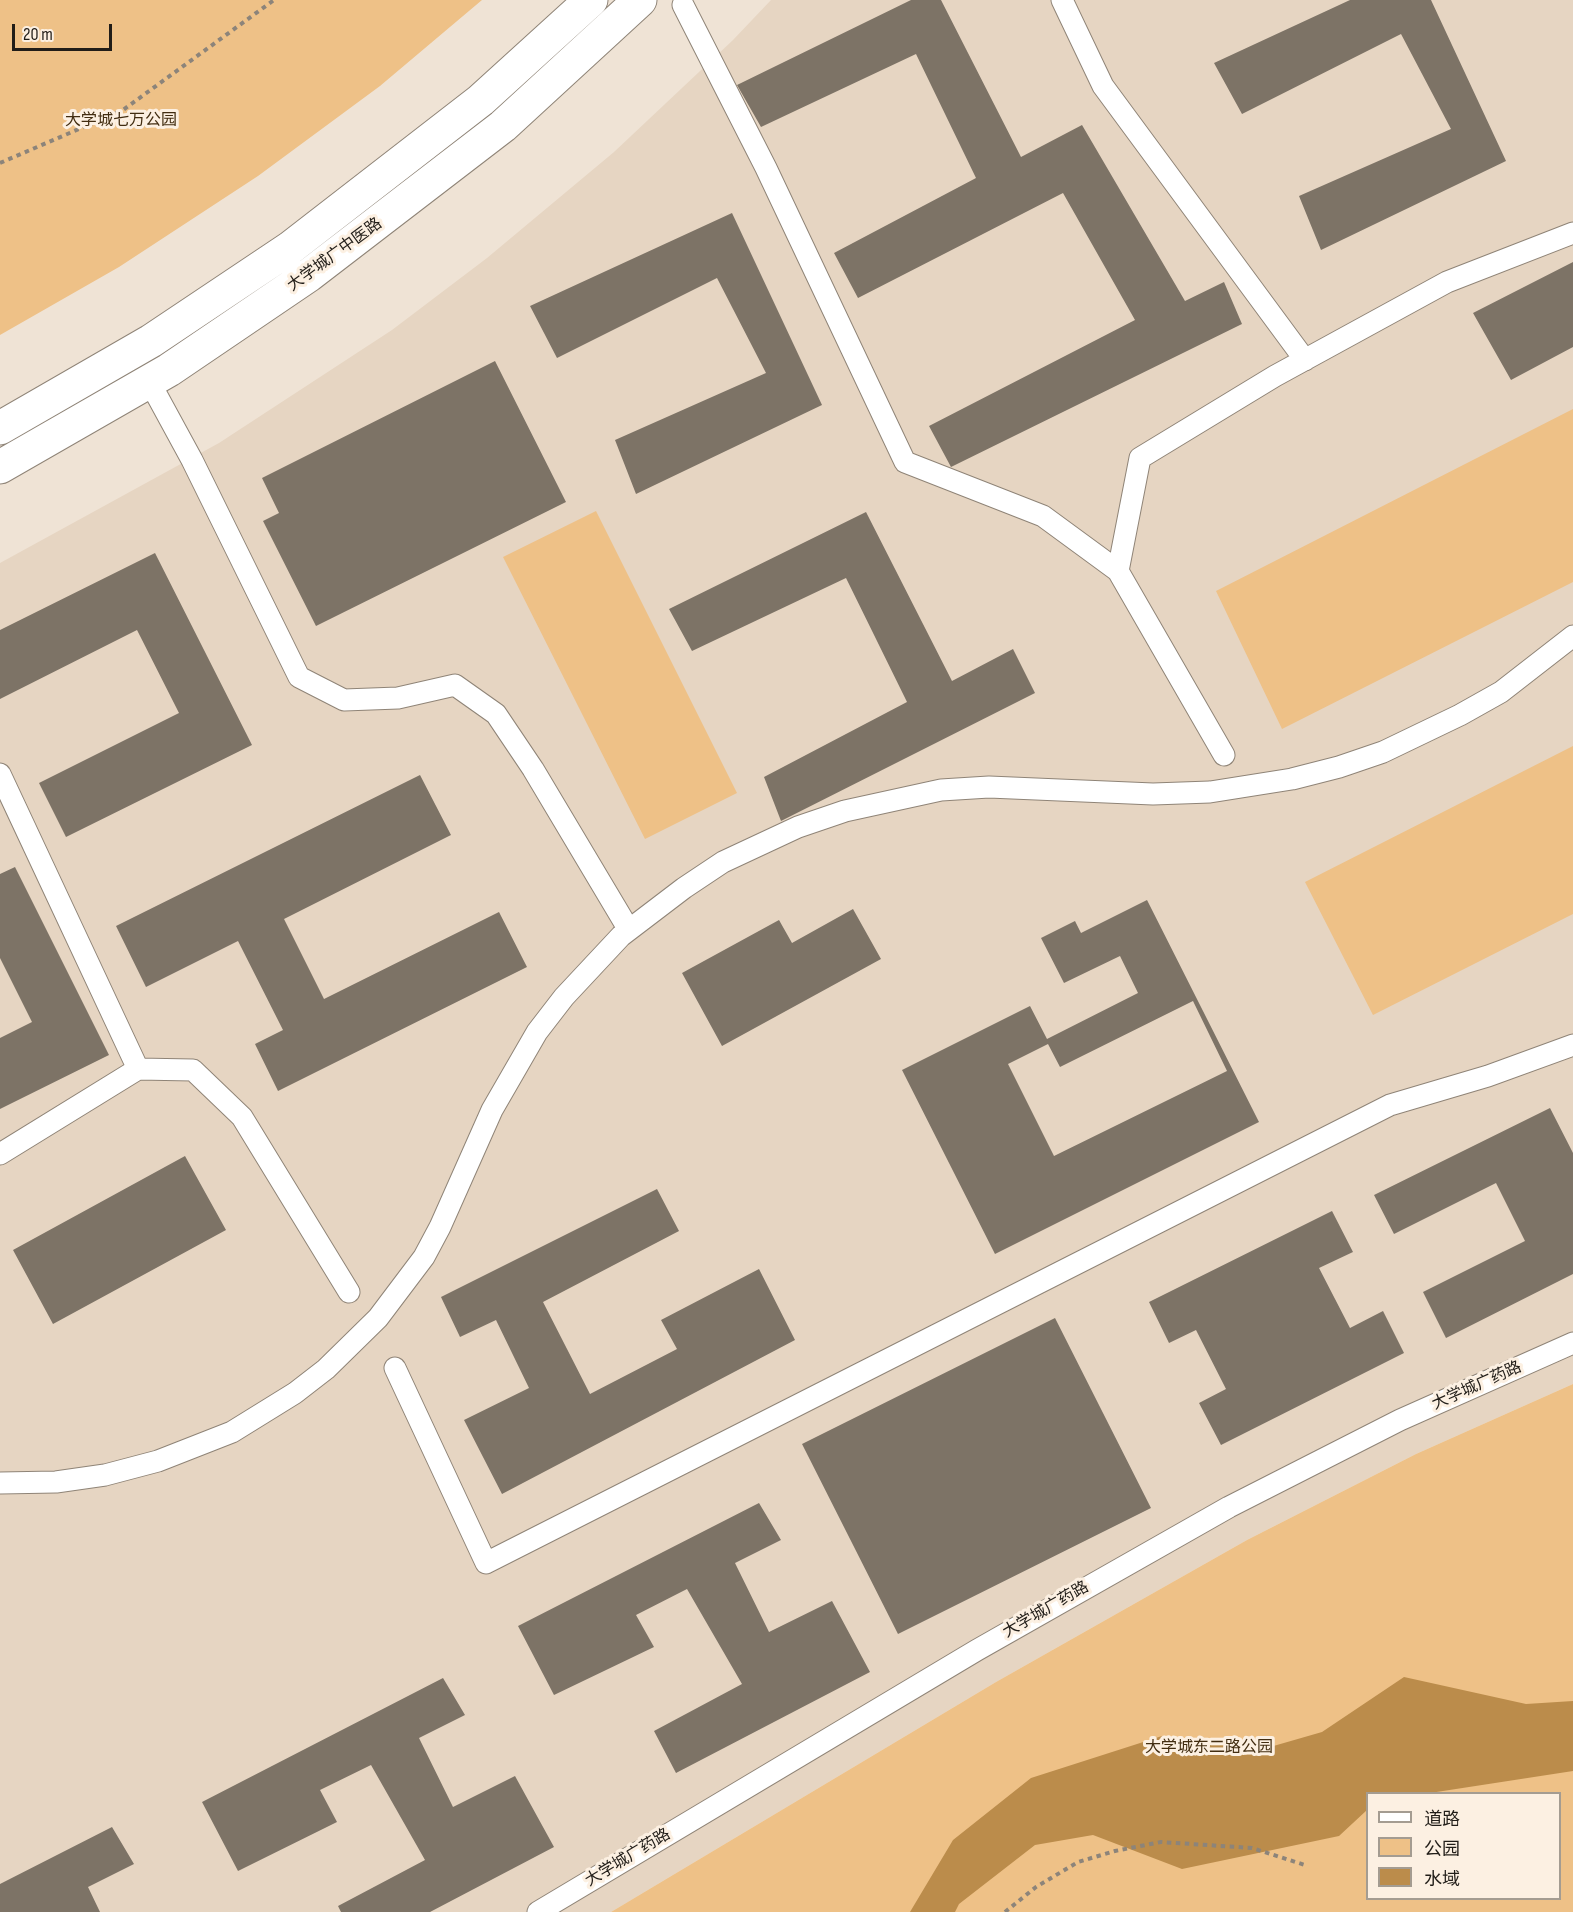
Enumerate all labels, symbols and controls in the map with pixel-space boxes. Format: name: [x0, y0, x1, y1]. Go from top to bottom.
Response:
scale bar: [15, 12, 116, 50]
text: 20 m: [23, 24, 53, 45]
park label: 大学城七万公园: [65, 111, 177, 131]
street label: 大学城广中医路: [284, 214, 386, 296]
street label: 大学城广药路: [1429, 1358, 1525, 1414]
street label: 大学城广药路: [1000, 1578, 1092, 1642]
park label: 大学城东二路公园: [1145, 1738, 1273, 1758]
legend: [1366, 1792, 1561, 1900]
text: 道路: [1424, 1809, 1460, 1830]
street label: 大学城广药路: [582, 1825, 674, 1891]
text: 公园: [1424, 1839, 1460, 1860]
text: 水域: [1424, 1869, 1460, 1890]

